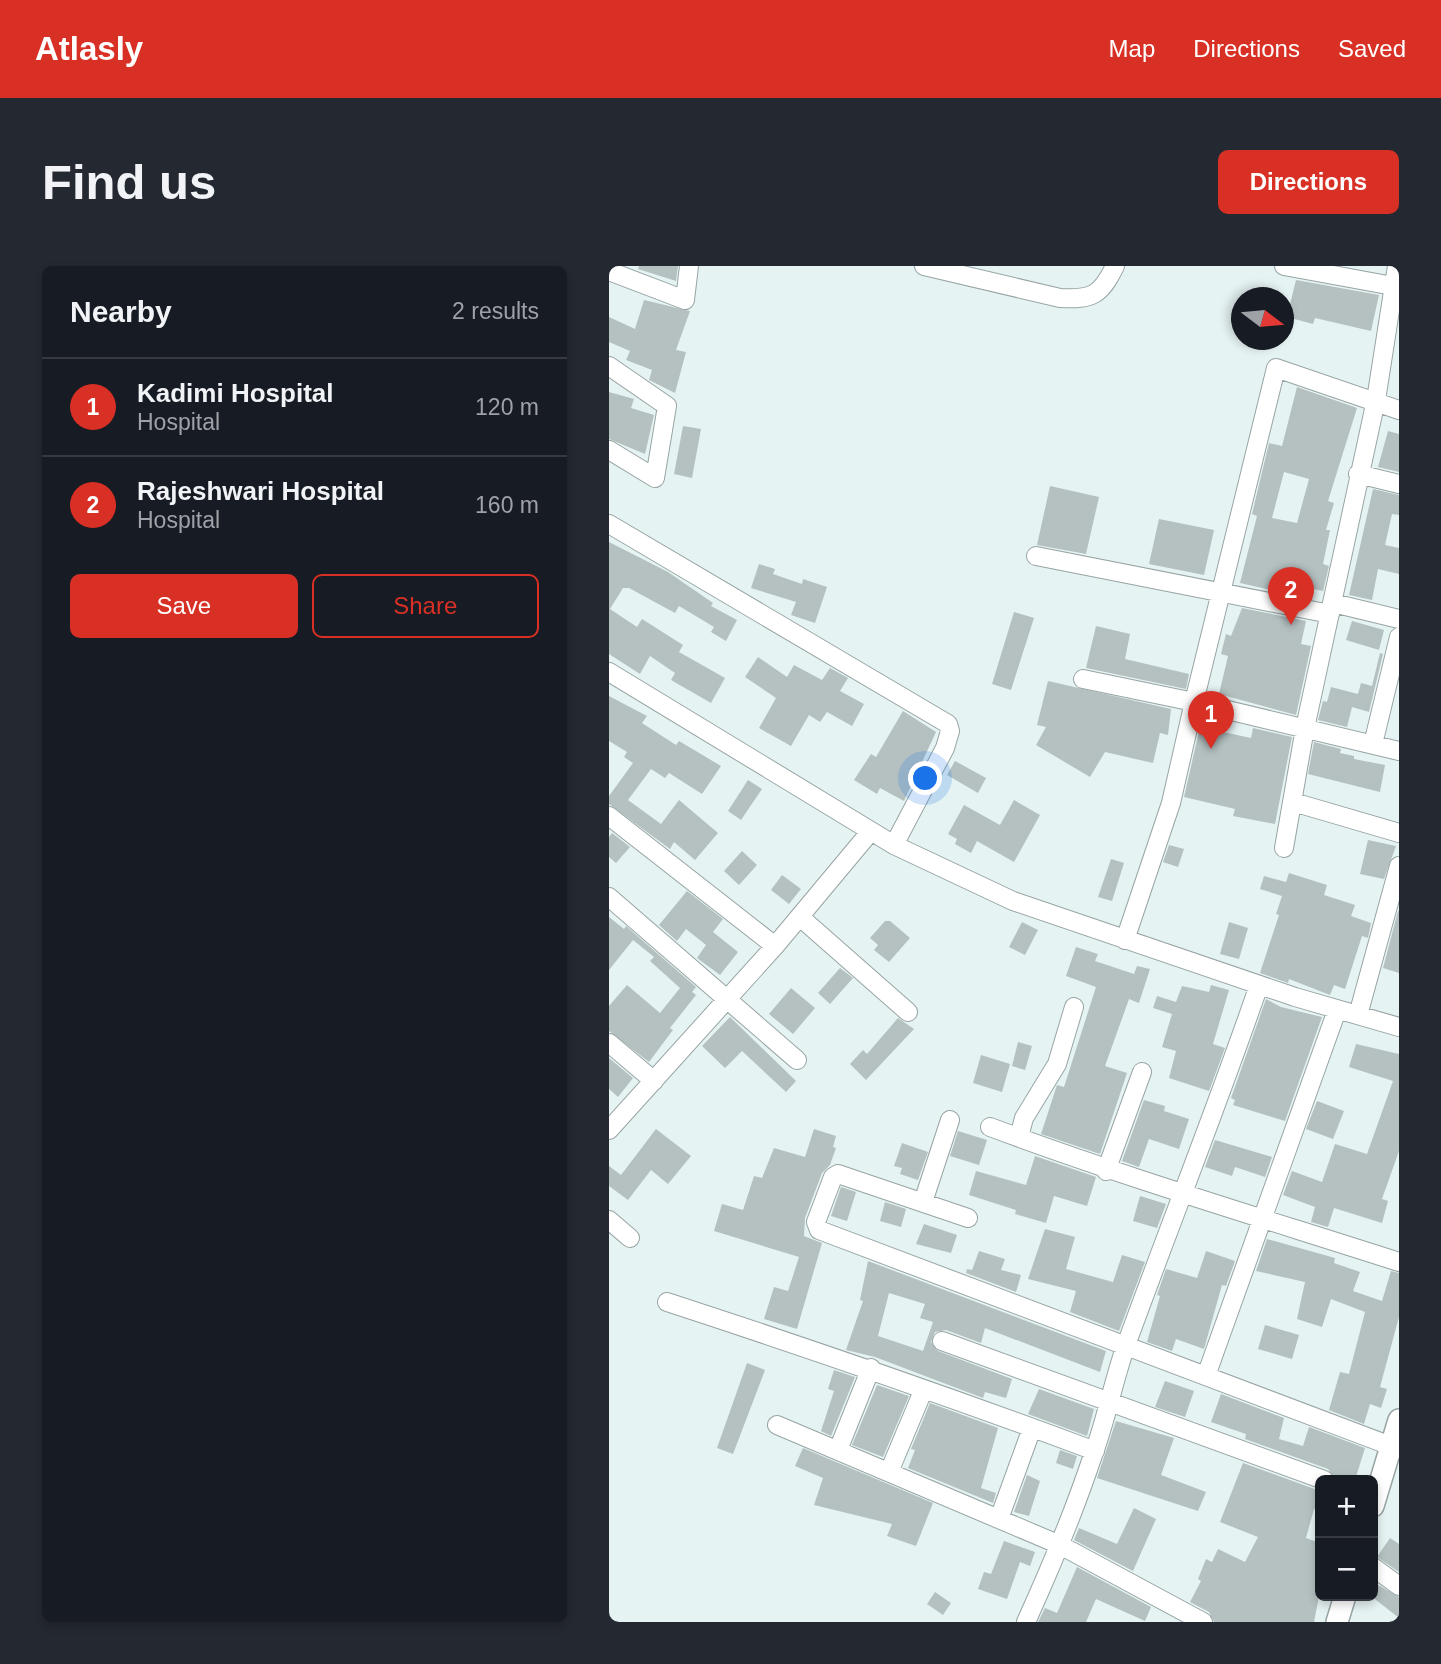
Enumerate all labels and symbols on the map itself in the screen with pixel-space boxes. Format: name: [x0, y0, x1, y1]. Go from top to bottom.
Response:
north arrow: [1231, 287, 1294, 350]
pin: 2: [1268, 567, 1314, 625]
pin: 1: [1188, 691, 1234, 749]
your location: [908, 761, 942, 795]

